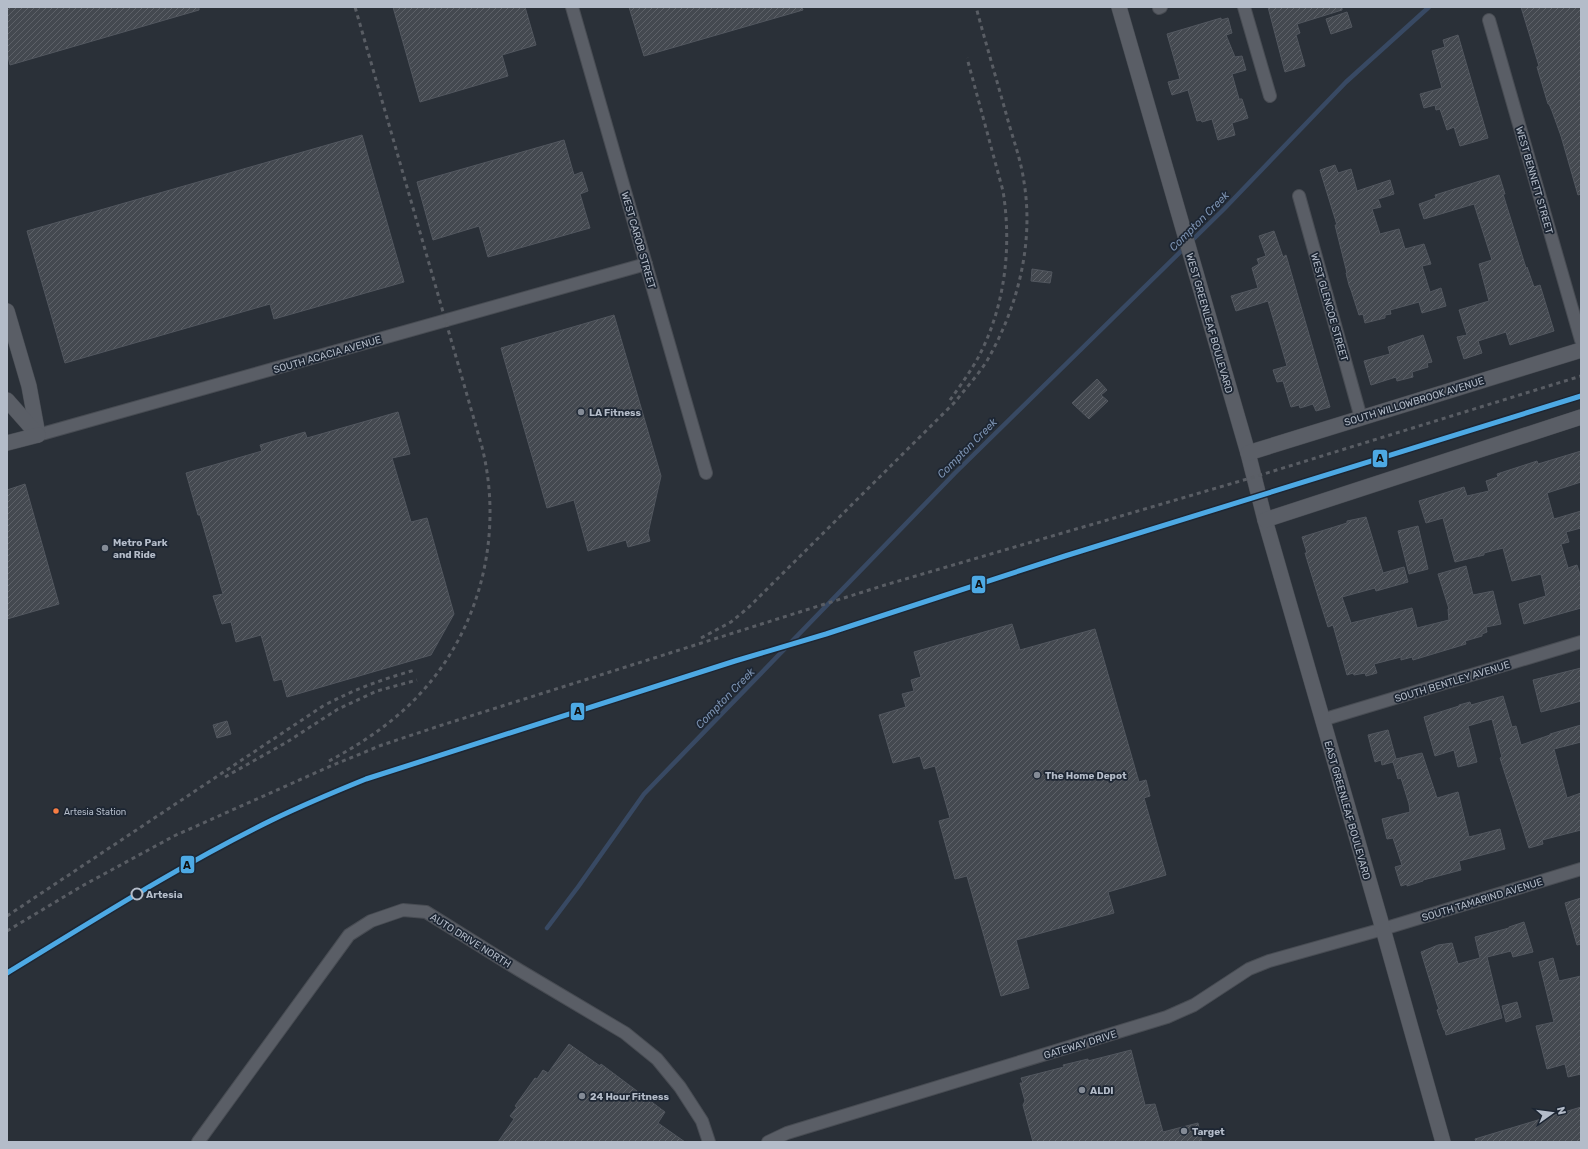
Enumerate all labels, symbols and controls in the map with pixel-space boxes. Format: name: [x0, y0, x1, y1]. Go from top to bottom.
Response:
street label: WEST BENNETT STREET: [1513, 125, 1555, 236]
water label: Compton Creek: [1167, 189, 1232, 254]
street label: WEST CAROB STREET: [618, 190, 658, 290]
street label: WEST GREENLEAF BOULEVARD: [1183, 252, 1235, 395]
street label: WEST GLENCOE STREET: [1308, 252, 1350, 363]
street label: SOUTH ACACIA AVENUE: [272, 334, 383, 376]
street label: SOUTH WILLOWBROOK AVENUE: [1343, 375, 1486, 429]
marker: LA Fitness: [576, 407, 586, 417]
place label: LA Fitness: [589, 407, 642, 419]
water label: Compton Creek: [935, 416, 1000, 481]
line badge: A: [1372, 449, 1388, 468]
text: A: [1376, 452, 1384, 465]
place label: Metro Park and Ride: [113, 537, 168, 561]
marker: Metro Park and Ride: [100, 543, 110, 553]
line badge: A: [971, 575, 986, 594]
text: A: [975, 578, 983, 591]
street label: SOUTH BENTLEY AVENUE: [1393, 659, 1511, 705]
water label: Compton Creek: [693, 665, 758, 731]
line badge: A: [570, 702, 585, 721]
text: A: [574, 705, 582, 718]
street label: EAST GREENLEAF BOULEVARD: [1321, 739, 1373, 881]
marker: The Home Depot: [1032, 770, 1042, 780]
place label: The Home Depot: [1045, 770, 1127, 782]
marker: Artesia Station: [51, 806, 61, 816]
place label: Artesia Station: [64, 807, 126, 817]
line badge: A: [180, 855, 195, 874]
text: A: [183, 859, 191, 872]
street label: SOUTH TAMARIND AVENUE: [1420, 876, 1544, 924]
marker: Artesia: [130, 887, 144, 901]
place label: Artesia: [146, 889, 183, 901]
street label: AUTO DRIVE NORTH: [428, 911, 513, 971]
street label: GATEWAY DRIVE: [1042, 1028, 1118, 1062]
marker: ALDI: [1077, 1085, 1087, 1095]
place label: ALDI: [1090, 1085, 1114, 1097]
marker: 24 Hour Fitness: [577, 1091, 587, 1101]
place label: 24 Hour Fitness: [590, 1091, 669, 1103]
north arrow: [1532, 1093, 1572, 1133]
text: N: [1554, 1105, 1569, 1116]
marker: Target: [1179, 1126, 1189, 1136]
place label: Target: [1192, 1126, 1225, 1138]

